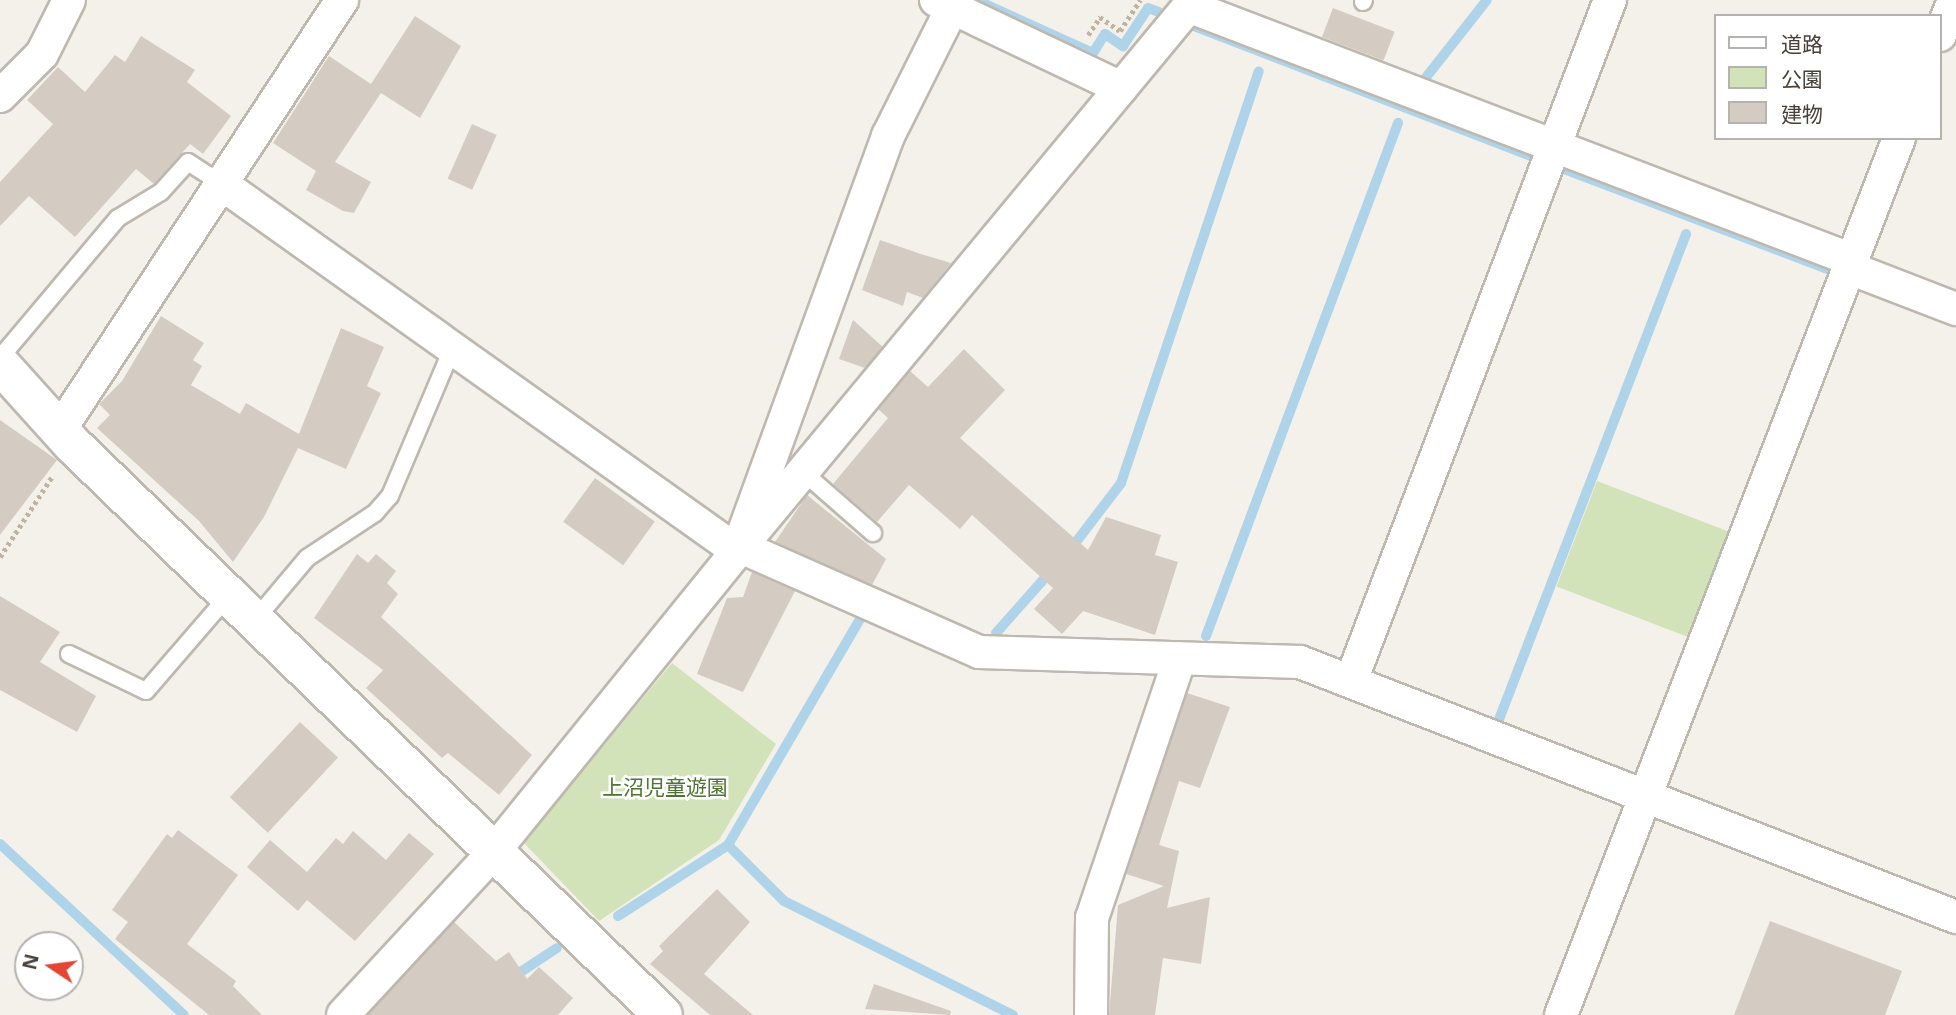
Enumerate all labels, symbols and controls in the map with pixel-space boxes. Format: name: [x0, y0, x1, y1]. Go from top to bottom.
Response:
legend: [1714, 14, 1942, 140]
text: 道路: [1781, 30, 1823, 58]
text: 公園: [1781, 65, 1823, 93]
text: 建物: [1781, 100, 1823, 128]
park label: 上沼児童遊園: [602, 774, 728, 800]
north arrow: [14, 931, 84, 1001]
text: N: [16, 951, 45, 972]

